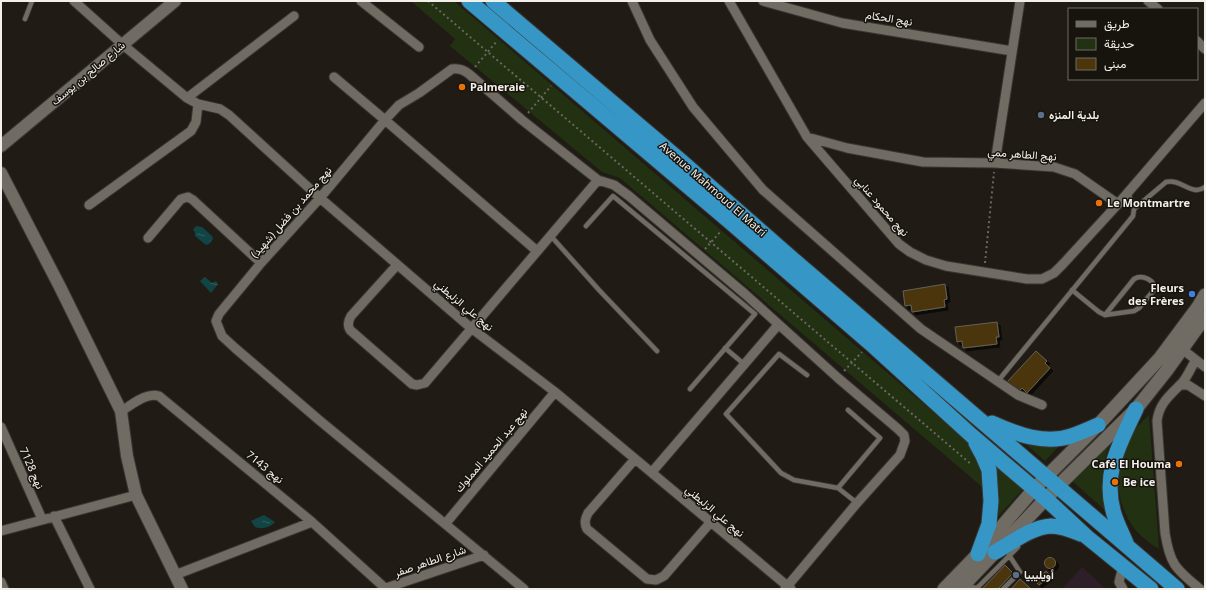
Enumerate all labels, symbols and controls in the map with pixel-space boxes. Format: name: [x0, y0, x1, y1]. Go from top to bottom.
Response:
street label: نهج الحكام: [864, 6, 914, 30]
legend: [1068, 8, 1198, 80]
text: طريق: [1104, 15, 1130, 32]
text: حديقة: [1104, 35, 1134, 52]
street label: شارع صالح بن يوسف: [47, 37, 129, 109]
text: مبنى: [1104, 55, 1126, 72]
place label: Palmeraie: [470, 79, 526, 94]
marker: Palmeraie: [457, 82, 467, 92]
place label: بلدية المنزه: [1049, 107, 1099, 122]
marker: بلدية المنزه: [1036, 110, 1046, 120]
street label: Avenue Mahmoud El Matri: [657, 138, 770, 239]
street label: نهج الطاهر ممي: [987, 144, 1057, 166]
street label: نهج محمد بن فضل (شهيد): [247, 163, 335, 261]
street label: نهج محمود عنابي: [850, 172, 913, 241]
place label: Le Montmartre: [1107, 195, 1190, 210]
marker: Le Montmartre: [1094, 198, 1104, 208]
street label: نهج علي الزليطني: [430, 275, 497, 336]
place label: Fleurs des Frères: [1128, 280, 1184, 308]
marker: Fleurs des Frères: [1187, 289, 1197, 299]
street label: نهج عبد الحميد المملوك: [451, 404, 531, 496]
street label: نهج 7128: [16, 445, 48, 491]
street label: نهج 7143: [243, 447, 287, 487]
place label: Café El Houma: [1092, 456, 1171, 471]
marker: Café El Houma: [1174, 459, 1184, 469]
place label: Be ice: [1123, 474, 1156, 489]
marker: Be ice: [1110, 477, 1120, 487]
street label: نهج علي الزليطني: [681, 481, 748, 542]
street label: شارع الطاهر صفر: [391, 541, 468, 581]
place label: أويليبيا: [1024, 567, 1054, 582]
marker: أويليبيا: [1011, 570, 1021, 580]

